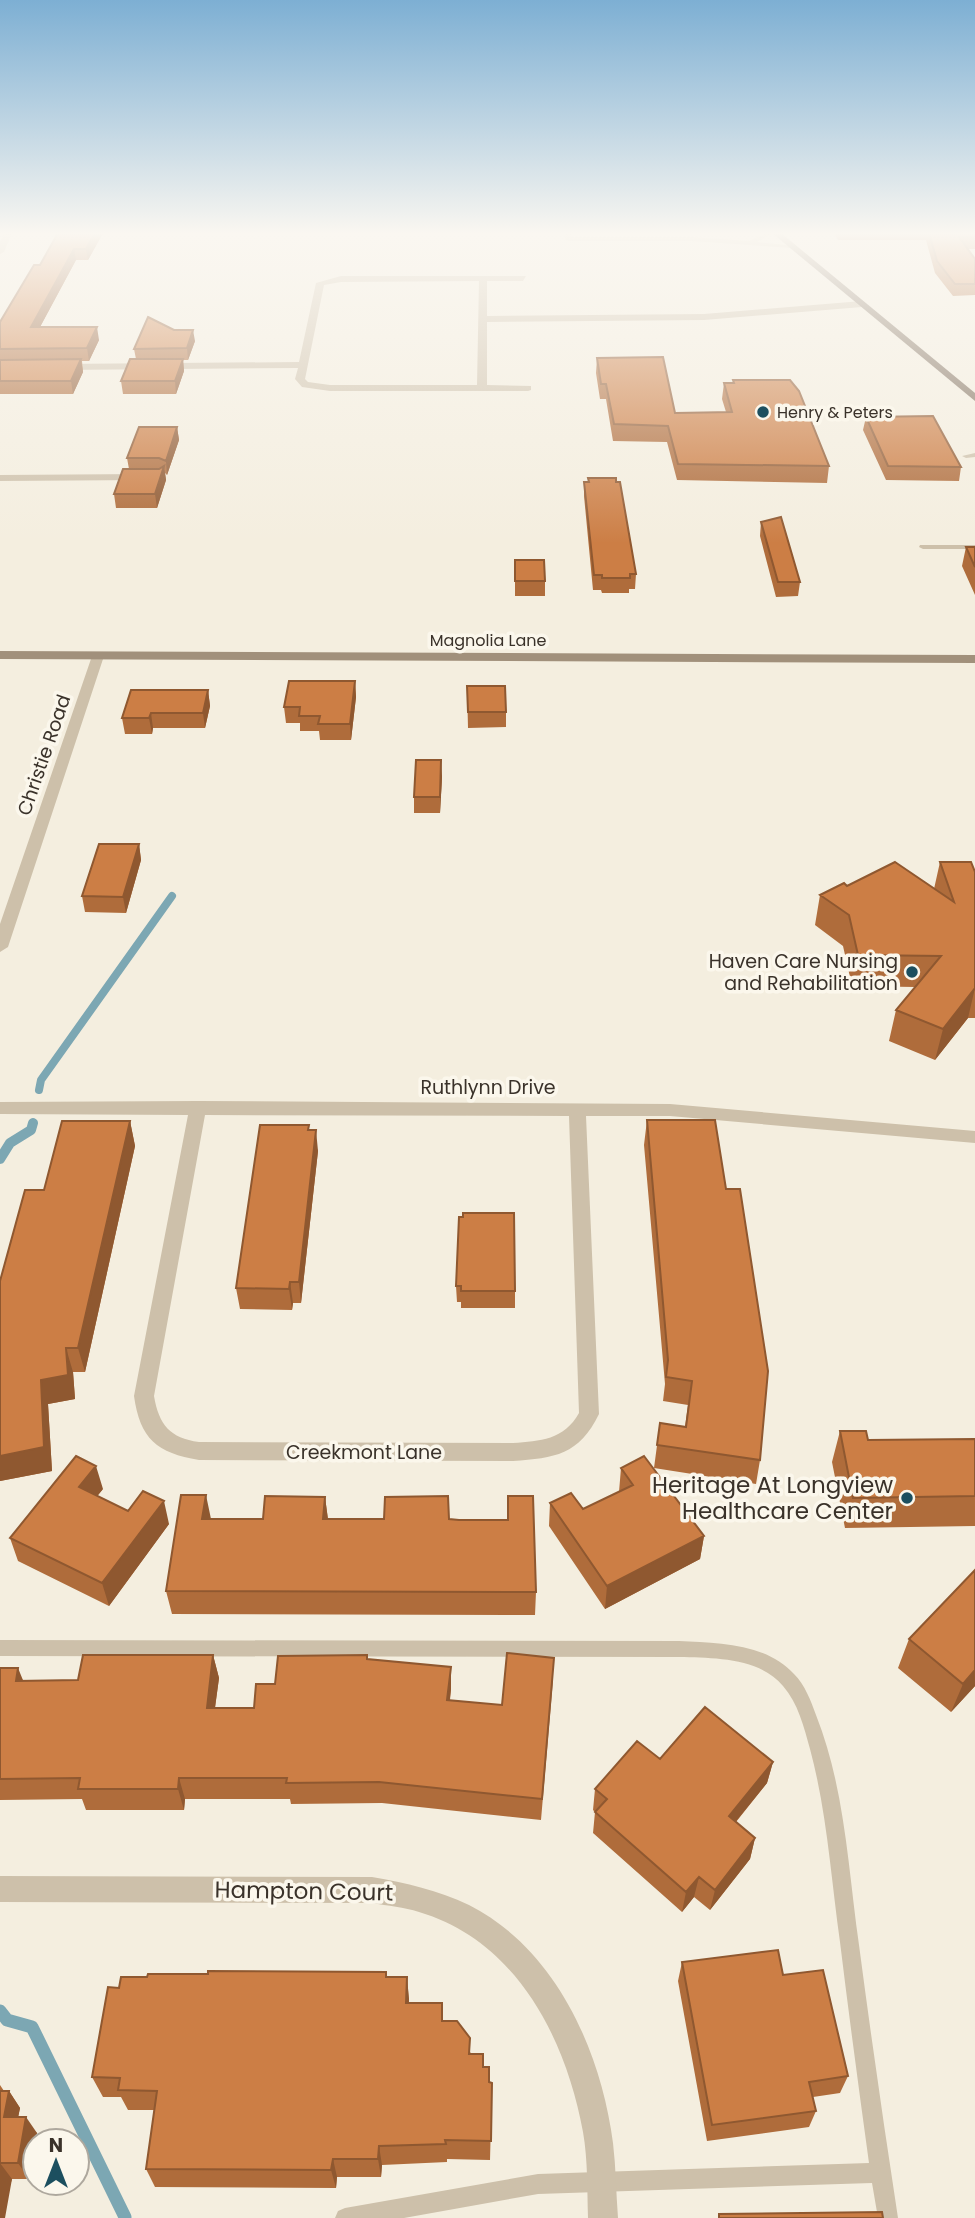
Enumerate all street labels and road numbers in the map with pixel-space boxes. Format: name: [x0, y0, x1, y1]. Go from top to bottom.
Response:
street label: Magnolia Lane: [430, 629, 546, 652]
street label: Christie Road: [11, 691, 77, 819]
street label: Ruthlynn Drive: [420, 1074, 556, 1101]
street label: Creekmont Lane: [286, 1439, 442, 1466]
street label: Hampton Court: [214, 1873, 394, 1909]

